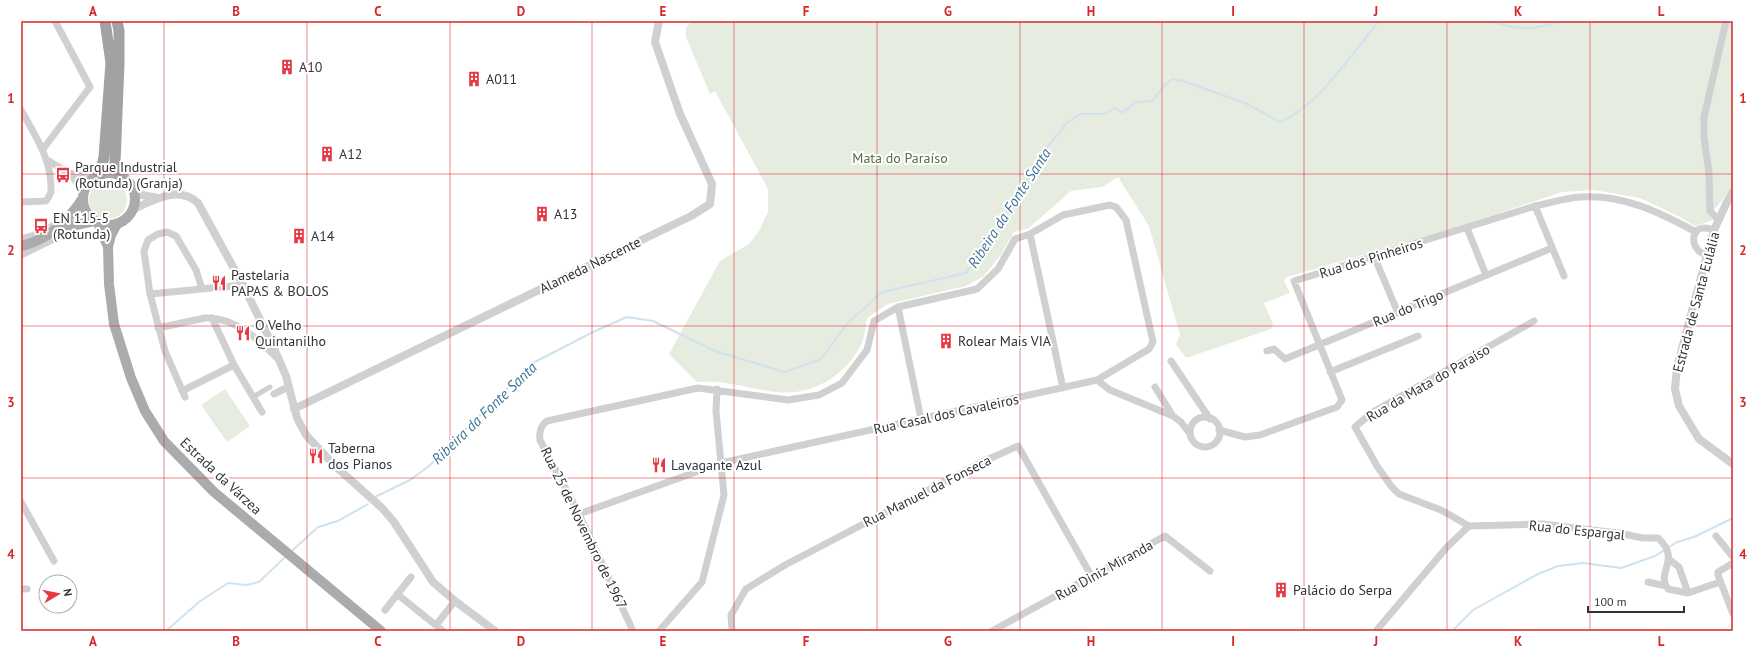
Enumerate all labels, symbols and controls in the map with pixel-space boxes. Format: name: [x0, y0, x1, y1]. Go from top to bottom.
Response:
text: A: [89, 3, 97, 20]
text: B: [232, 3, 240, 20]
text: C: [374, 3, 382, 20]
text: D: [517, 3, 525, 20]
text: E: [660, 3, 667, 20]
text: F: [803, 3, 810, 20]
text: G: [944, 3, 952, 20]
text: H: [1087, 3, 1095, 20]
text: I: [1231, 3, 1235, 20]
text: J: [1373, 3, 1378, 20]
text: K: [1514, 3, 1522, 20]
text: L: [1658, 3, 1665, 20]
building icon: A10: [278, 58, 296, 76]
place label: A10: [299, 58, 323, 76]
building icon: A011: [465, 70, 483, 88]
place label: A011: [486, 70, 517, 88]
text: 1: [7, 90, 15, 107]
text: 1: [1739, 90, 1747, 107]
water label: Ribeira da Fonte Santa: [963, 144, 1055, 271]
building icon: A12: [318, 145, 336, 163]
place label: A12: [339, 145, 362, 163]
park label: Mata do Paraíso: [852, 149, 948, 167]
place label: Parque Industrial (Rotunda) (Granja): [75, 158, 183, 192]
bus stop icon: Parque Industrial (Rotunda) (Granja): [54, 166, 72, 184]
building icon: A13: [533, 205, 551, 223]
place label: A13: [554, 205, 577, 223]
place label: EN 115-5 (Rotunda): [53, 209, 111, 243]
bus stop icon: EN 115-5 (Rotunda): [32, 217, 50, 235]
building icon: A14: [290, 227, 308, 245]
place label: A14: [311, 227, 335, 245]
street label: Estrada de Santa Eulália: [1669, 230, 1723, 374]
street label: Alameda Nascente: [536, 233, 644, 297]
street label: Rua dos Pinheiros: [1317, 234, 1425, 282]
text: 2: [7, 242, 15, 259]
text: 2: [1739, 242, 1747, 259]
place label: Pastelaria PAPAS & BOLOS: [231, 266, 329, 300]
restaurant icon: Pastelaria PAPAS & BOLOS: [210, 274, 228, 292]
street label: Rua do Trigo: [1370, 285, 1446, 331]
place label: O Velho Quintanilho: [255, 316, 326, 350]
restaurant icon: O Velho Quintanilho: [234, 324, 252, 342]
building icon: Rolear Mais VIA: [937, 332, 955, 350]
place label: Rolear Mais VIA: [958, 332, 1052, 350]
street label: Rua da Mata do Paraíso: [1363, 340, 1493, 426]
water label: Ribeira da Fonte Santa: [427, 357, 541, 468]
street label: Rua Casal dos Cavaleiros: [872, 390, 1020, 438]
text: 3: [7, 394, 15, 411]
text: 3: [1739, 394, 1747, 411]
street label: Estrada da Várzea: [176, 434, 266, 518]
place label: Taberna dos Pianos: [328, 439, 392, 473]
street label: Rua 25 de Novembro de 1967: [537, 444, 631, 612]
restaurant icon: Taberna dos Pianos: [307, 447, 325, 465]
street label: Rua Manuel da Fonseca: [860, 451, 994, 531]
restaurant icon: Lavagante Azul: [650, 456, 668, 474]
place label: Lavagante Azul: [671, 456, 761, 474]
street label: Rua do Espargal: [1528, 516, 1626, 544]
street label: Rua Diniz Miranda: [1052, 536, 1156, 604]
text: 4: [7, 546, 15, 563]
text: 4: [1739, 546, 1747, 563]
north arrow: [38, 574, 78, 614]
building icon: Palácio do Serpa: [1272, 581, 1290, 599]
place label: Palácio do Serpa: [1293, 581, 1392, 599]
text: N: [60, 587, 75, 597]
scale bar: [1588, 588, 1684, 614]
text: 100 m: [1594, 594, 1627, 609]
text: A: [89, 633, 97, 650]
text: B: [232, 633, 240, 650]
text: C: [374, 633, 382, 650]
text: D: [517, 633, 525, 650]
text: E: [660, 633, 667, 650]
text: F: [803, 633, 810, 650]
text: G: [944, 633, 952, 650]
text: H: [1087, 633, 1095, 650]
text: I: [1231, 633, 1235, 650]
text: J: [1373, 633, 1378, 650]
text: K: [1514, 633, 1522, 650]
text: L: [1658, 633, 1665, 650]

